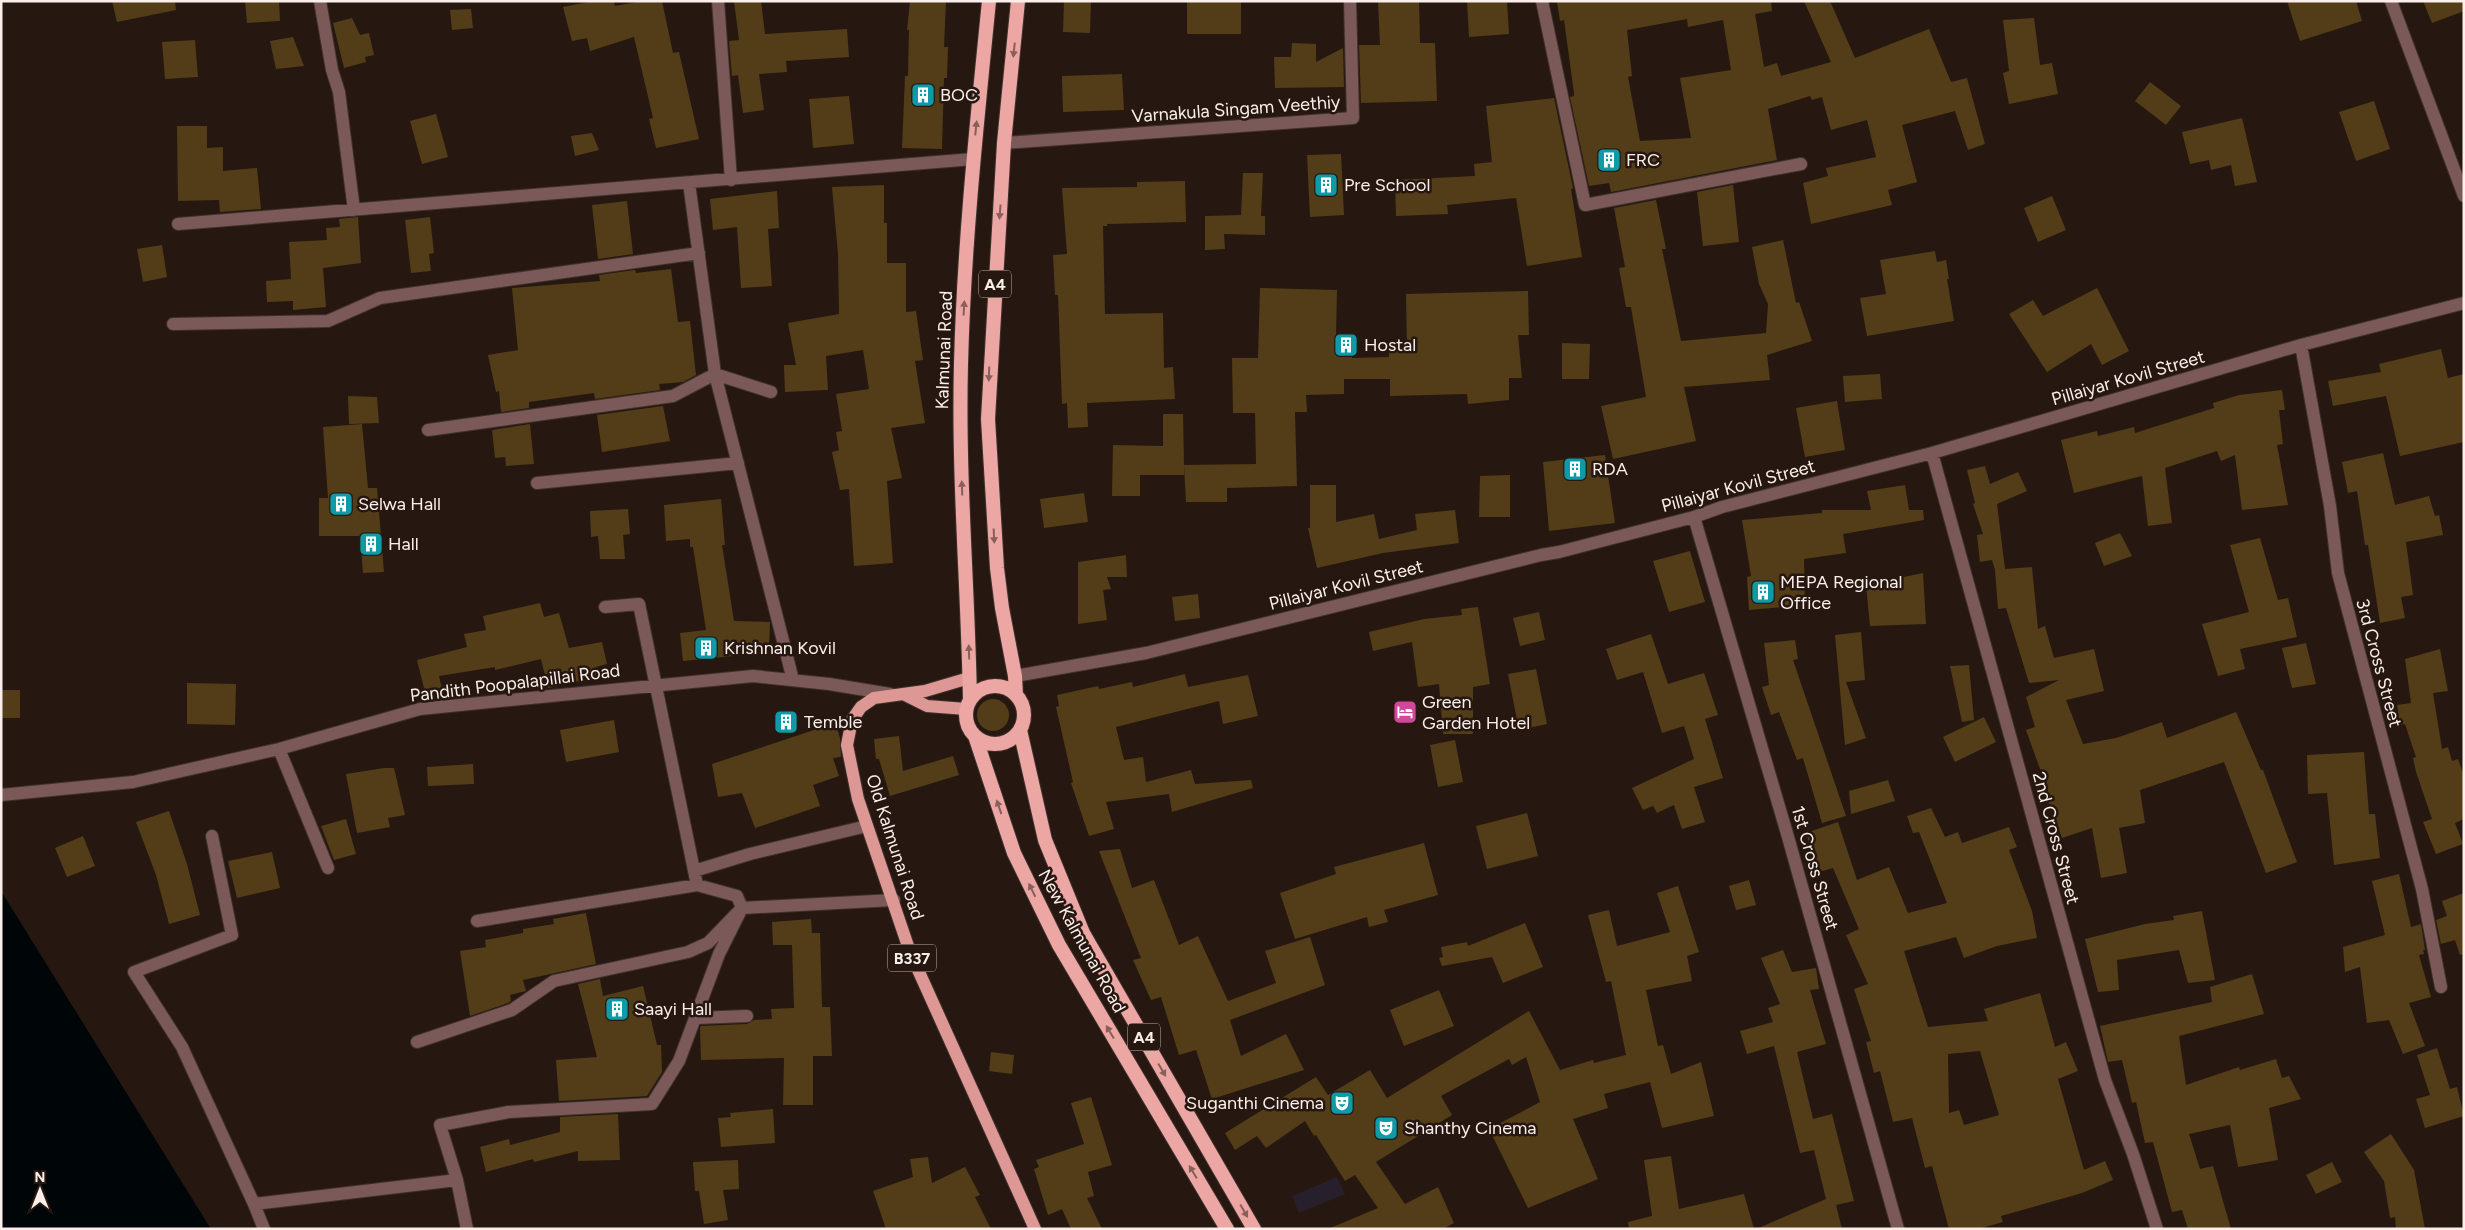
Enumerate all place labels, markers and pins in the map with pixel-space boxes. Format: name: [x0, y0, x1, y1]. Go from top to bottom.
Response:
building icon: BOC: [910, 82, 936, 108]
place label: BOC: [940, 84, 978, 106]
building icon: FRC: [1596, 147, 1622, 173]
place label: FRC: [1626, 149, 1660, 171]
building icon: Pre School: [1313, 172, 1339, 198]
place label: Pre School: [1344, 174, 1430, 196]
building icon: Hostal: [1333, 332, 1359, 358]
place label: Hostal: [1364, 334, 1416, 356]
building icon: RDA: [1562, 456, 1588, 482]
place label: RDA: [1592, 458, 1628, 480]
building icon: Selwa Hall: [328, 491, 354, 517]
place label: Selwa Hall: [358, 493, 441, 515]
building icon: Hall: [358, 531, 384, 557]
place label: Hall: [388, 533, 419, 555]
place label: MEPA Regional Office: [1780, 571, 1902, 614]
building icon: MEPA Regional Office: [1750, 579, 1776, 605]
building icon: Krishnan Kovil: [693, 635, 719, 661]
place label: Krishnan Kovil: [724, 637, 836, 659]
place label: Green Garden Hotel: [1422, 691, 1530, 734]
hotel icon: Green Garden Hotel: [1392, 699, 1418, 725]
building icon: Temble: [773, 709, 799, 735]
place label: Temble: [804, 711, 862, 733]
building icon: Saayi Hall: [604, 996, 630, 1022]
place label: Saayi Hall: [634, 998, 712, 1020]
theatre icon: Suganthi Cinema: [1329, 1090, 1355, 1116]
place label: Suganthi Cinema: [1186, 1092, 1324, 1114]
theatre icon: Shanthy Cinema: [1373, 1115, 1399, 1141]
place label: Shanthy Cinema: [1404, 1117, 1536, 1139]

